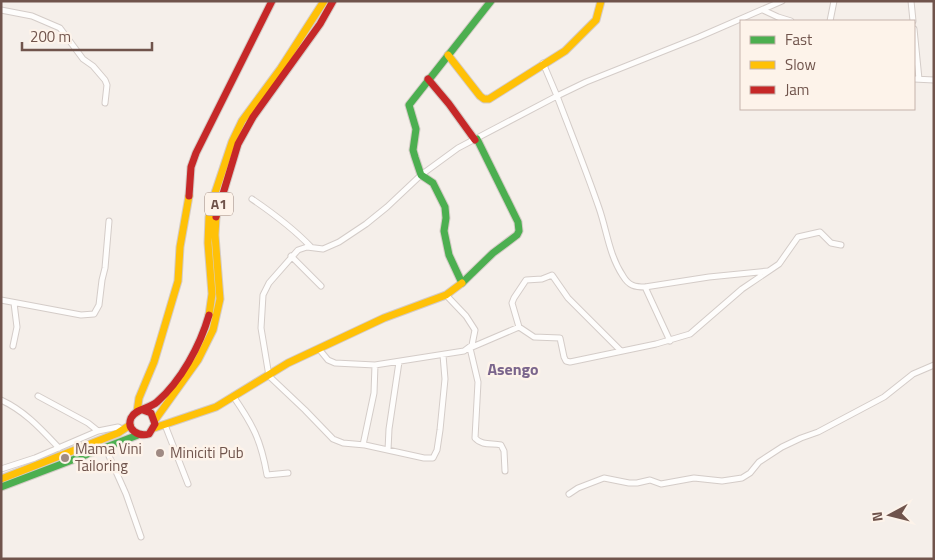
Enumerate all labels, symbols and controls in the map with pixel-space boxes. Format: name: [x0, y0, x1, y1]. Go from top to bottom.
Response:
scale bar: [22, 20, 152, 52]
legend: [740, 20, 915, 110]
text: 200 m: [30, 25, 71, 48]
text: Fast: [785, 28, 813, 51]
text: Slow: [785, 53, 816, 76]
text: Jam: [785, 78, 809, 101]
road number: A1: [205, 192, 233, 215]
district label: Asengo: [487, 357, 539, 381]
place label: Mama Vini Tailoring: [75, 437, 142, 477]
place label: Miniciti Pub: [170, 441, 244, 464]
marker: Miniciti Pub: [154, 447, 166, 459]
marker: Mama Vini Tailoring: [59, 452, 71, 464]
north arrow: [865, 490, 915, 540]
text: N: [866, 511, 888, 523]

